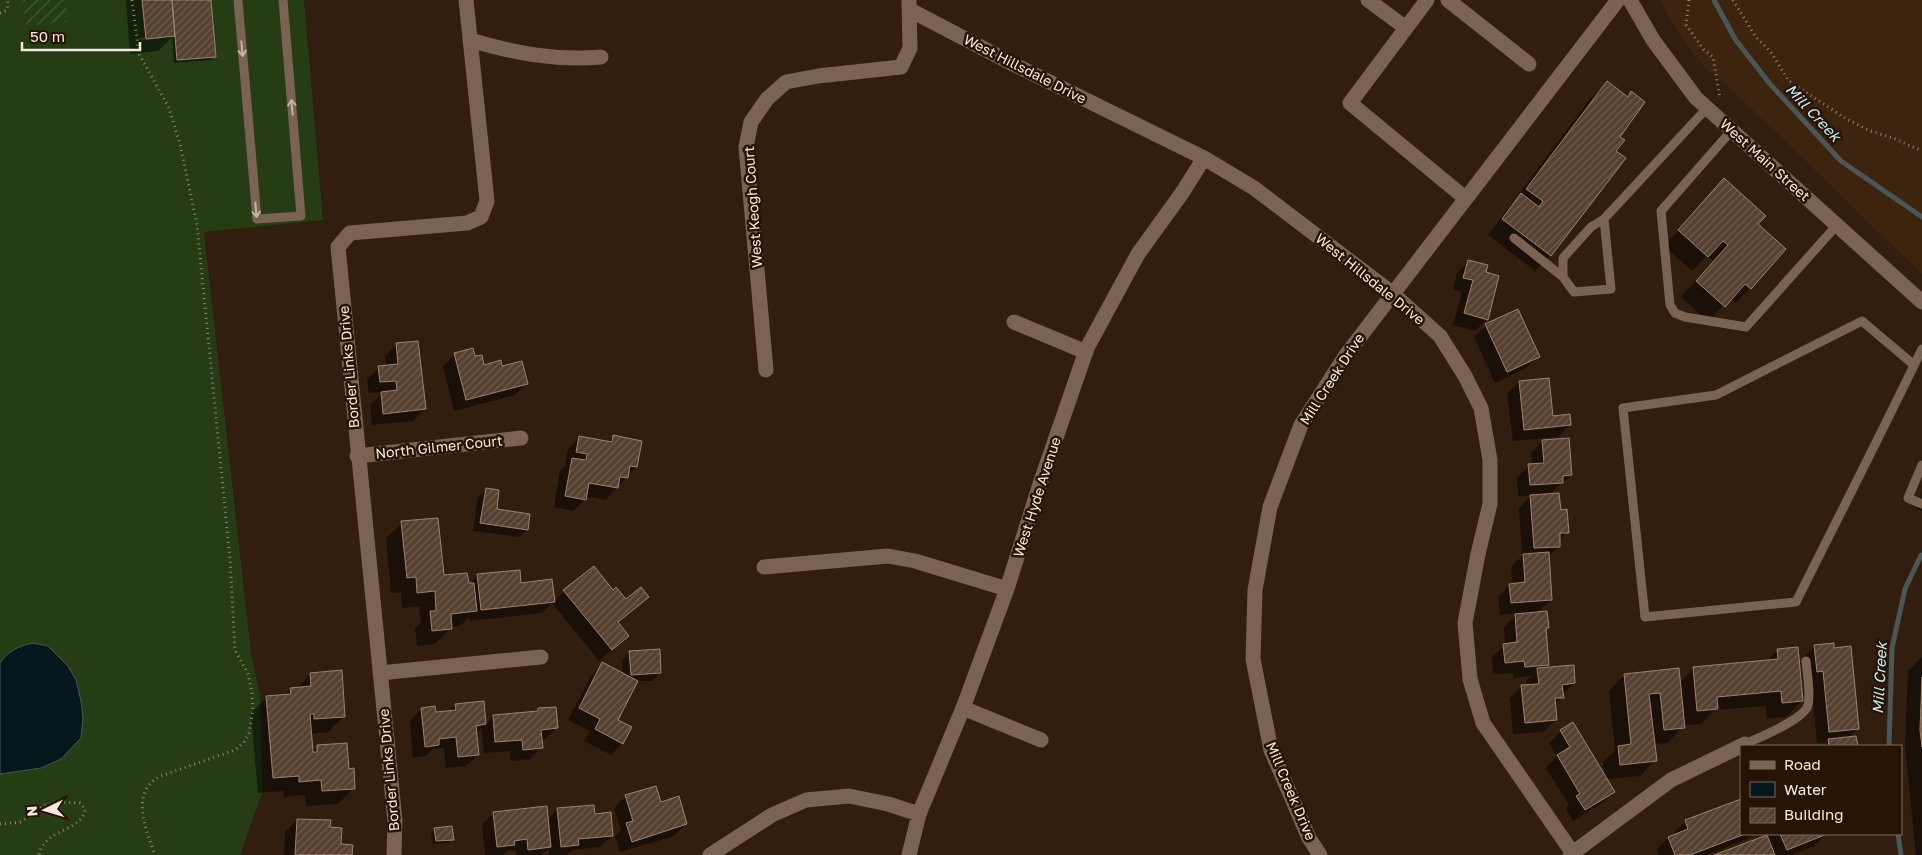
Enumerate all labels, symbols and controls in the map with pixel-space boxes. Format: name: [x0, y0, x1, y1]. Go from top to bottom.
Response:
scale bar: [22, 20, 140, 52]
text: 50 m: [30, 27, 65, 45]
street label: West Hillsdale Drive: [961, 30, 1089, 107]
one-way arrow: [237, 40, 247, 56]
water label: Mill Creek: [1783, 80, 1846, 146]
one-way arrow: [287, 99, 297, 115]
street label: West Main Street: [1717, 115, 1814, 204]
street label: West Keogh Court: [740, 146, 765, 268]
one-way arrow: [252, 202, 261, 218]
street label: West Hillsdale Drive: [1312, 229, 1428, 328]
street label: Border Links Drive: [335, 305, 362, 429]
street label: Mill Creek Drive: [1296, 330, 1367, 428]
street label: North Gilmer Court: [375, 431, 503, 462]
street label: West Hyde Avenue: [1009, 435, 1064, 559]
water label: Mill Creek: [1868, 640, 1890, 714]
street label: Border Links Drive: [375, 708, 402, 832]
street label: Mill Creek Drive: [1263, 739, 1320, 843]
legend: [1740, 745, 1902, 835]
text: Road: [1784, 755, 1821, 773]
text: Water: [1784, 780, 1827, 798]
north arrow: [20, 785, 70, 835]
text: N: [23, 805, 40, 817]
text: Building: [1784, 805, 1844, 823]

